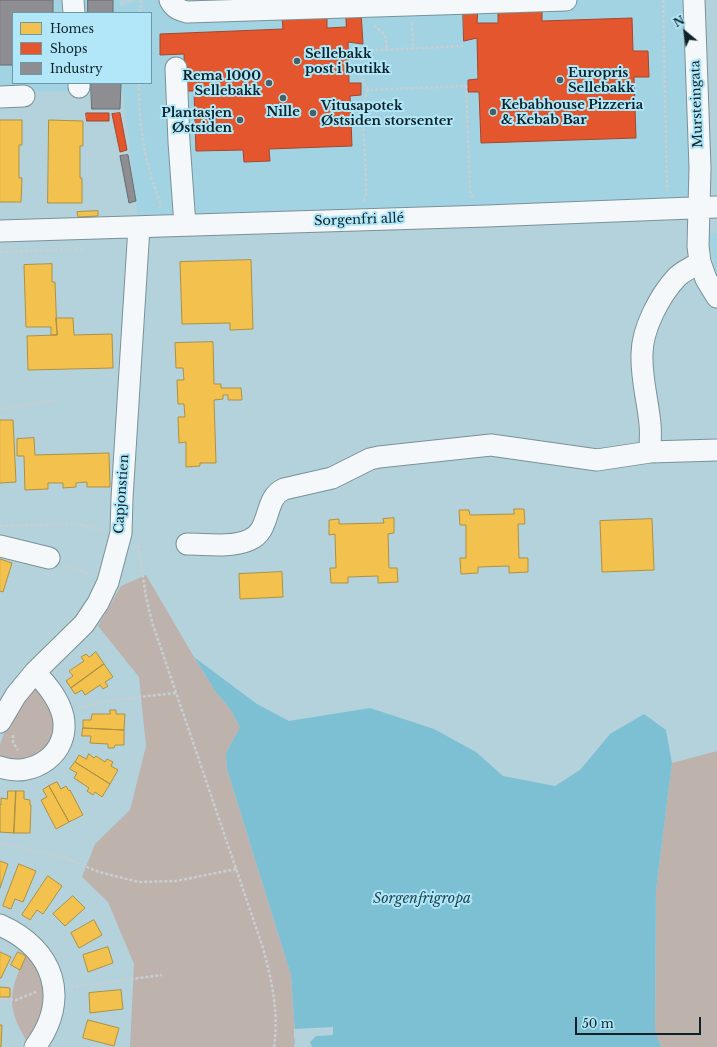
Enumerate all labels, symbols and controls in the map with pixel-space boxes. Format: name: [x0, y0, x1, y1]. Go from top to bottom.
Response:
legend: [12, 12, 152, 84]
north arrow: [665, 12, 705, 52]
text: N: [671, 13, 687, 30]
text: Homes: [50, 21, 94, 36]
text: Shops: [50, 41, 87, 56]
place label: Sellebakk post i butikk: [305, 46, 390, 77]
marker: Sellebakk post i butikk: [292, 56, 302, 66]
street label: Mursteingata: [688, 60, 706, 148]
text: Industry: [50, 61, 103, 76]
place label: Europris Sellebakk: [568, 65, 635, 96]
place label: Rema 1000 Sellebakk: [182, 68, 261, 99]
marker: Europris Sellebakk: [555, 75, 565, 85]
marker: Rema 1000 Sellebakk: [264, 78, 274, 88]
marker: Nille: [278, 93, 288, 103]
place label: Kebabhouse Pizzeria & Kebab Bar: [501, 97, 643, 128]
place label: Vitusapotek Østsiden storsenter: [321, 98, 453, 129]
place label: Nille: [266, 104, 300, 120]
place label: Plantasjen Østsiden: [161, 105, 232, 136]
marker: Kebabhouse Pizzeria & Kebab Bar: [488, 107, 498, 117]
marker: Vitusapotek Østsiden storsenter: [308, 108, 318, 118]
marker: Plantasjen Østsiden: [235, 115, 245, 125]
street label: Sorgenfri allé: [314, 211, 404, 229]
street label: Capjonstien: [111, 454, 133, 534]
water label: Sorgenfrigropa: [373, 891, 471, 907]
scale bar: [577, 1009, 703, 1035]
text: 50 m: [582, 1016, 614, 1031]

